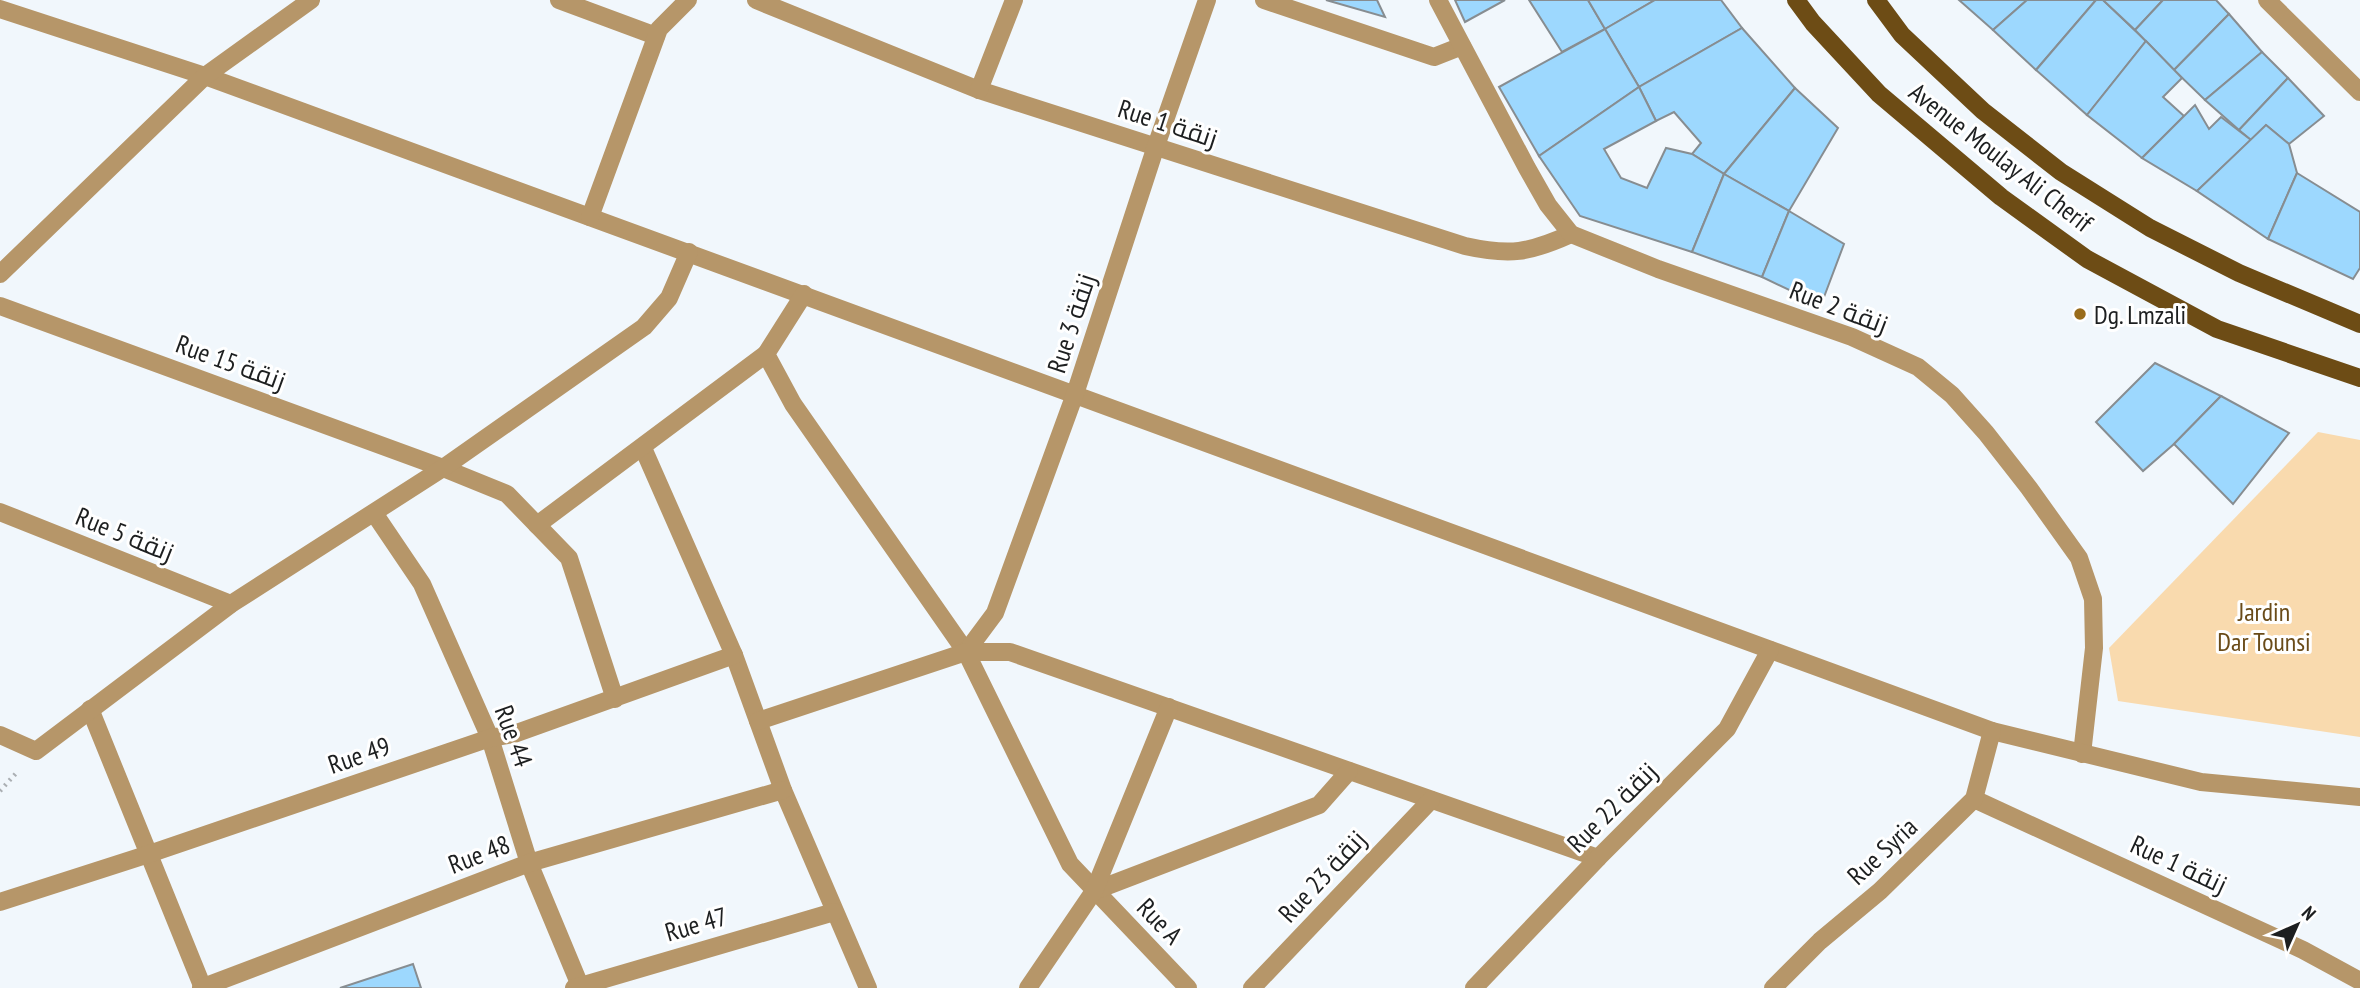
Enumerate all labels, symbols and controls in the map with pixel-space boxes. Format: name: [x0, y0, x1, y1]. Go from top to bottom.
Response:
street label: Avenue Moulay Ali Cherif: [1903, 75, 2100, 240]
street label: Rue 1 زنقة: [1114, 91, 1222, 155]
street label: Rue 3 زنقة: [1039, 269, 1103, 377]
street label: Rue 2 زنقة: [1785, 273, 1893, 341]
place label: Dg. Lmzali: [2094, 298, 2186, 331]
marker: Dg. Lmzali: [2072, 306, 2088, 322]
street label: Rue 15 زنقة: [172, 327, 290, 397]
street label: Rue 5 زنقة: [71, 499, 179, 569]
park label: Jardin Dar Tounsi: [2217, 595, 2311, 658]
street label: Rue 44: [488, 701, 540, 772]
street label: Rue 49: [324, 729, 394, 781]
street label: Rue 22 زنقة: [1560, 755, 1664, 859]
street label: Rue Syria: [1840, 810, 1924, 892]
street label: Rue 23 زنقة: [1271, 823, 1373, 929]
street label: Rue 48: [443, 827, 515, 881]
street label: Rue 1 زنقة: [2126, 827, 2232, 901]
north arrow: [2262, 890, 2332, 960]
street label: Rue A: [1130, 891, 1190, 952]
street label: Rue 47: [661, 899, 731, 949]
text: N: [2297, 901, 2321, 925]

